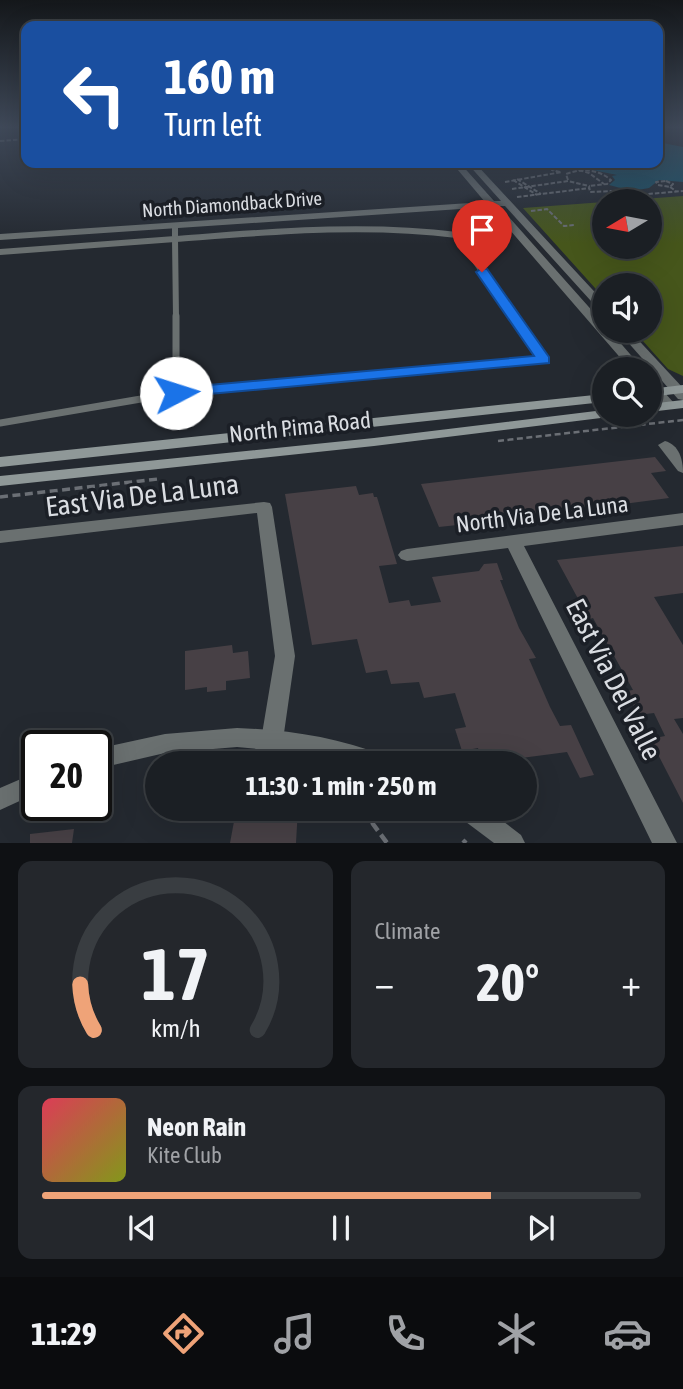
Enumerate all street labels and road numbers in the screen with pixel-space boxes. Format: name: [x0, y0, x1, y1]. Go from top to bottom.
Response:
street label: North Diamondback Drive: [141, 187, 323, 221]
street label: North Pima Road: [228, 407, 372, 447]
street label: East Via De La Luna: [43, 467, 241, 523]
street label: North Via De La Luna: [454, 491, 630, 537]
street label: East Via Del Valle: [560, 593, 668, 765]

